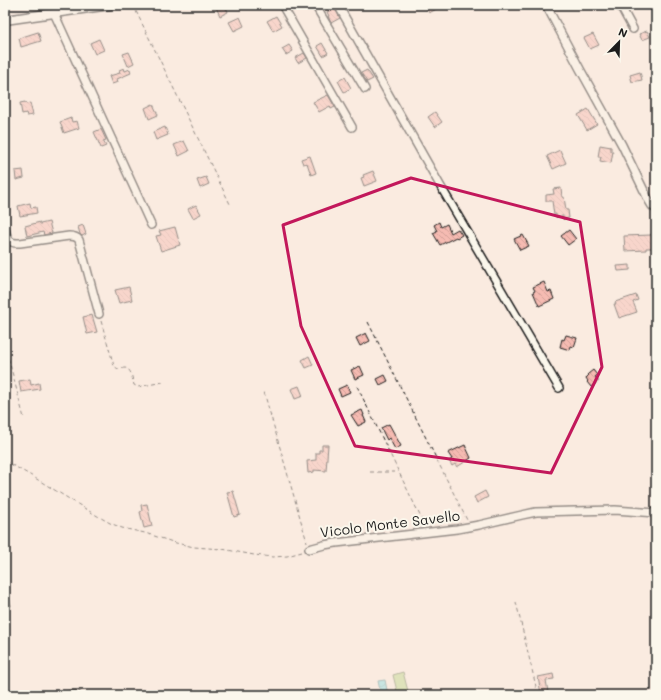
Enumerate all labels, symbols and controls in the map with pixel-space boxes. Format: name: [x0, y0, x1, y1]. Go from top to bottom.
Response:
north arrow: [599, 22, 639, 62]
text: N: [616, 24, 630, 41]
street label: Vicolo Monte Savello: [319, 506, 461, 542]

